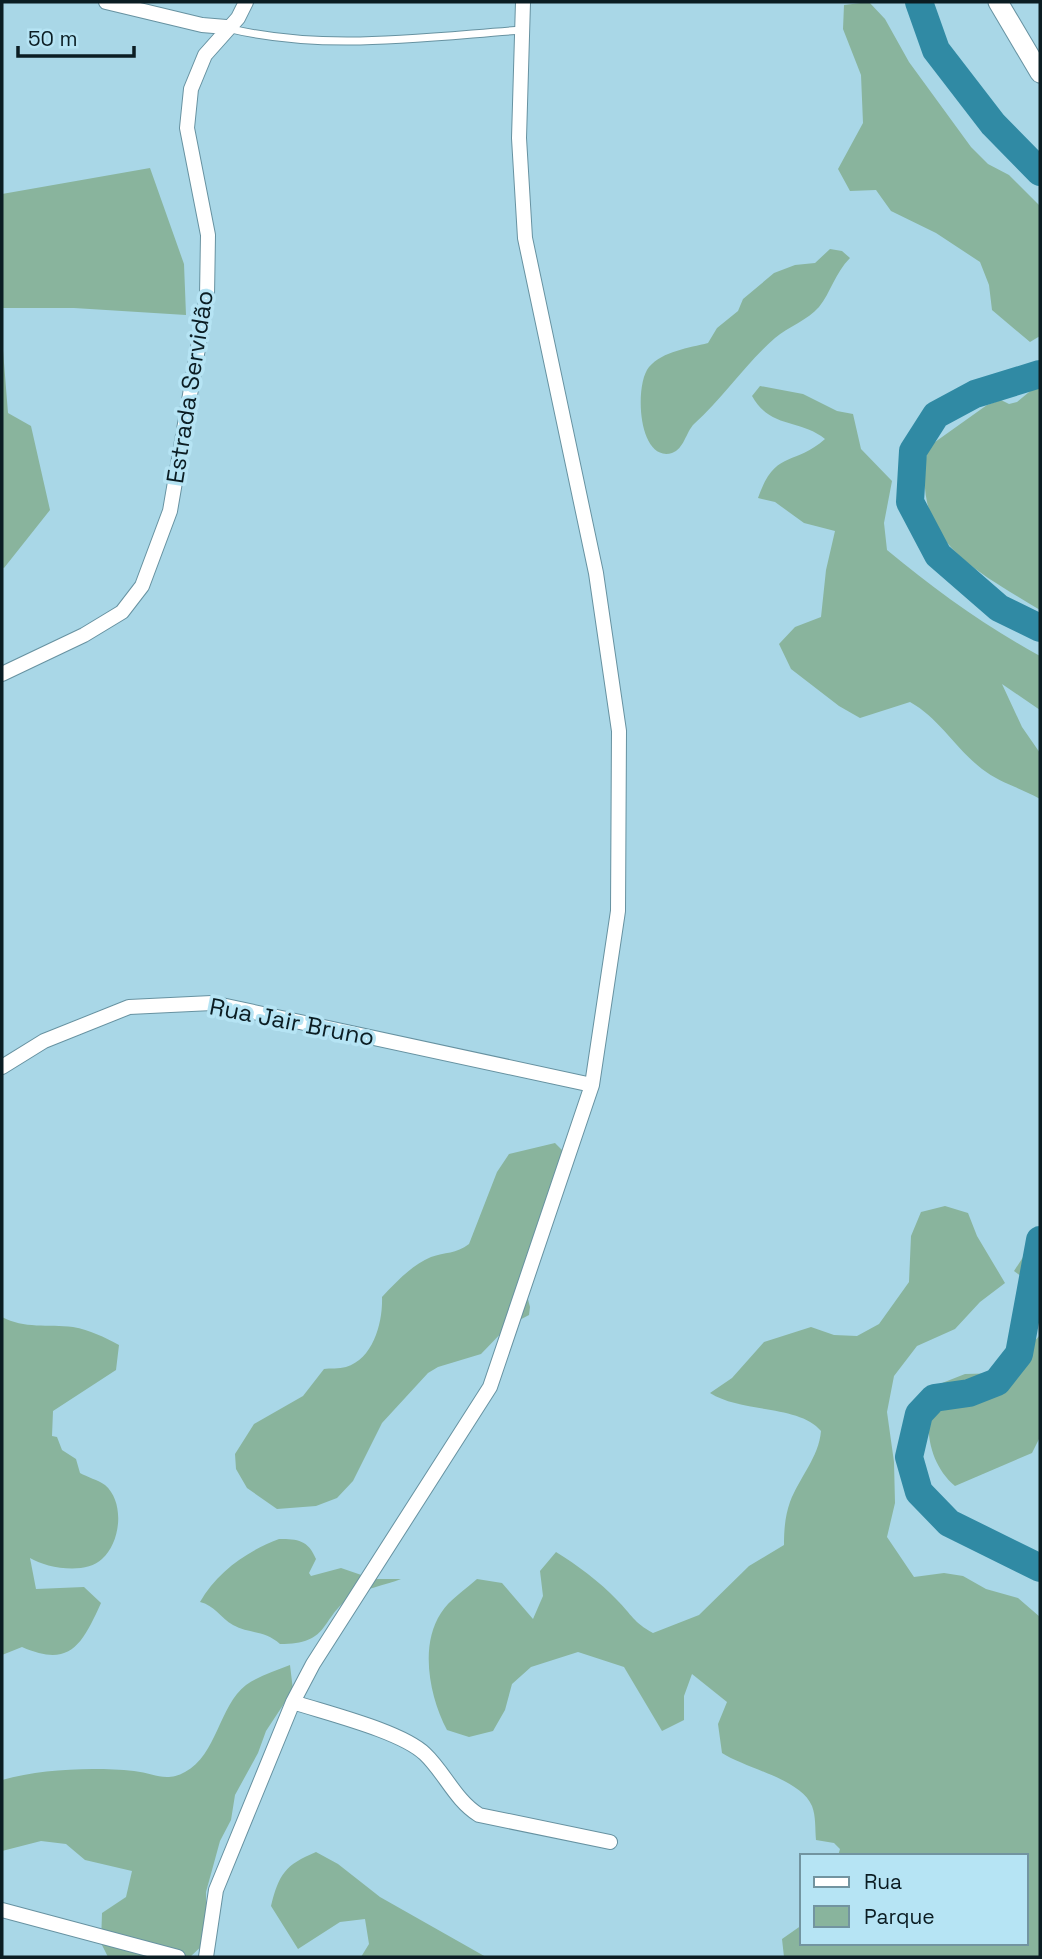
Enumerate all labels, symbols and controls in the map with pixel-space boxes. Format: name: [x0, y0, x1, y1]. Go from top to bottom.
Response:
scale bar: [18, 14, 133, 58]
text: 50 m: [28, 25, 78, 52]
street label: Estrada Servidão: [159, 288, 220, 486]
street label: Rua Jair Bruno: [207, 990, 377, 1053]
legend: [800, 1854, 1028, 1945]
text: Rua: [864, 1868, 902, 1895]
text: Parque: [864, 1903, 935, 1930]

